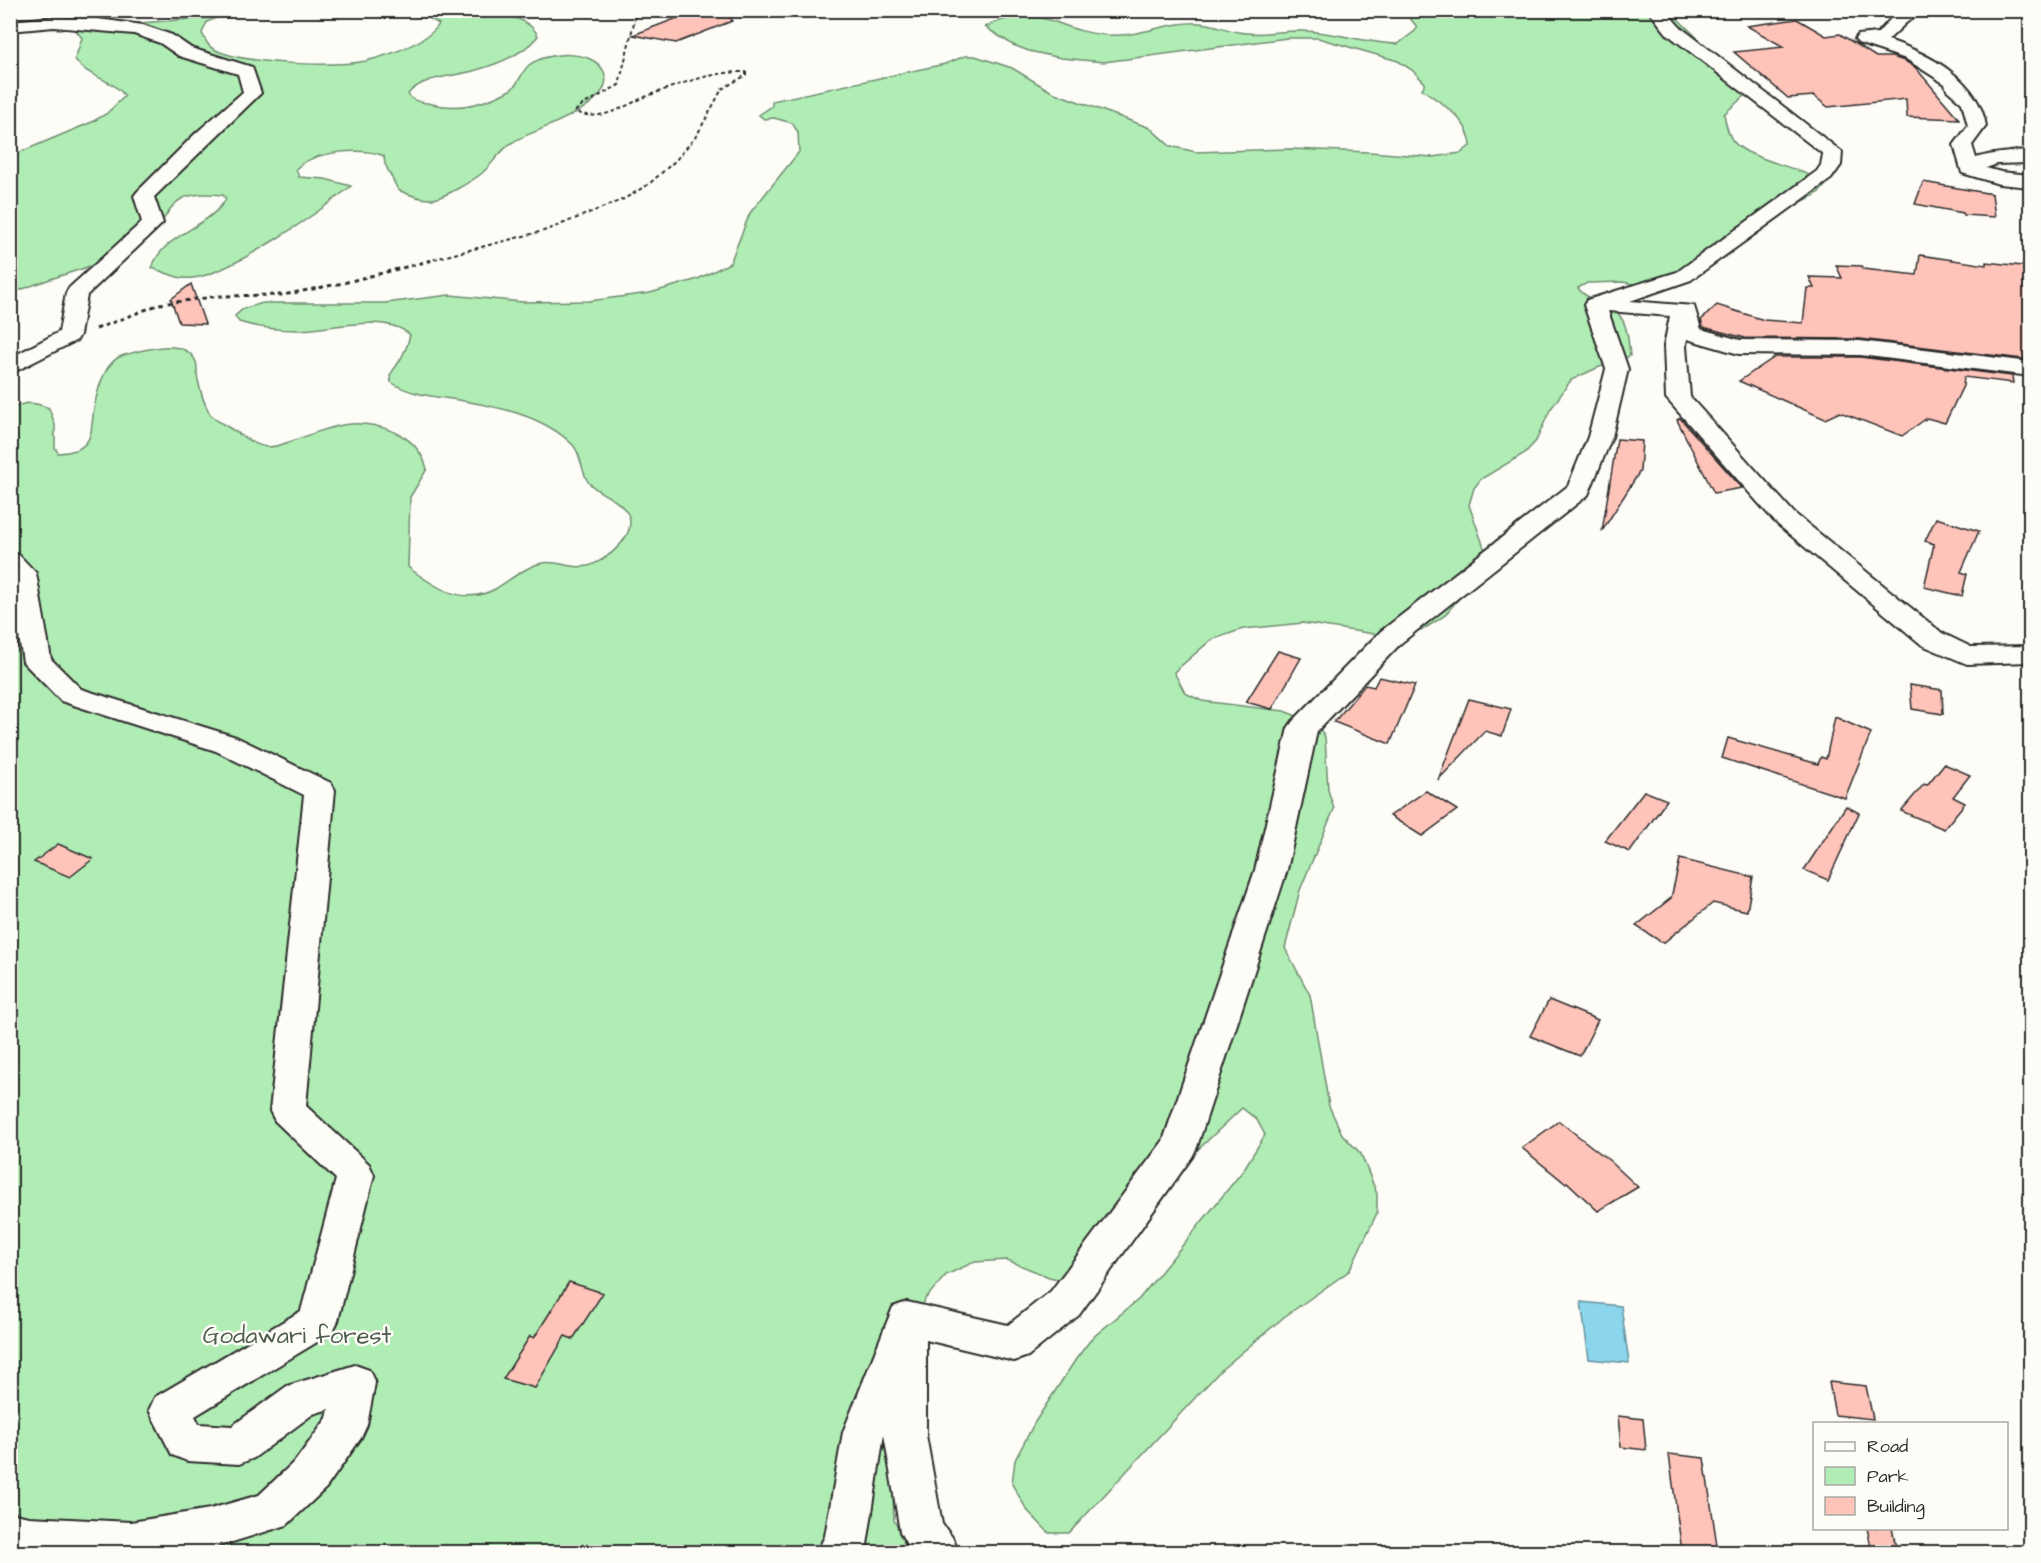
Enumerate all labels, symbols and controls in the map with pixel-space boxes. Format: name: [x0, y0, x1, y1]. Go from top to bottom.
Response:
park label: Godawari forest: [203, 1319, 392, 1353]
legend: [1813, 1422, 2008, 1530]
text: Road: [1867, 1434, 1908, 1459]
text: Park: [1867, 1464, 1909, 1489]
text: Building: [1867, 1494, 1925, 1520]

